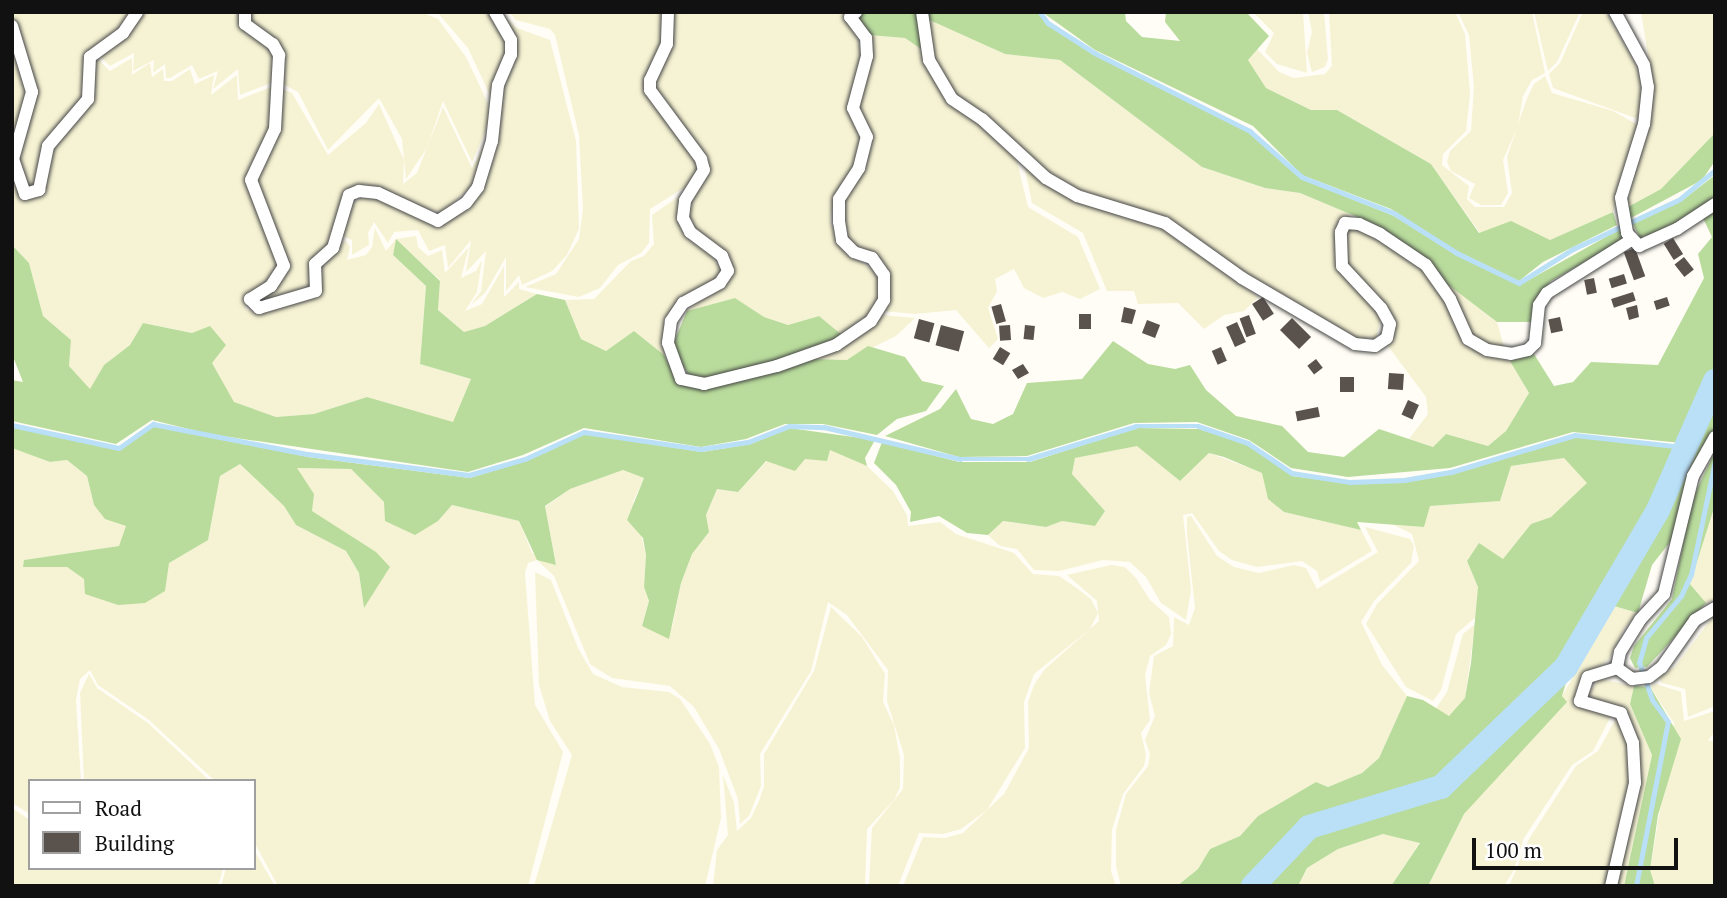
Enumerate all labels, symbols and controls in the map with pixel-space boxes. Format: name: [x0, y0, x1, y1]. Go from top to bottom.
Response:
legend: [28, 779, 256, 870]
text: Road: [95, 794, 142, 822]
scale bar: [1475, 824, 1682, 868]
text: Building: [95, 829, 174, 857]
text: 100 m: [1485, 836, 1542, 864]

